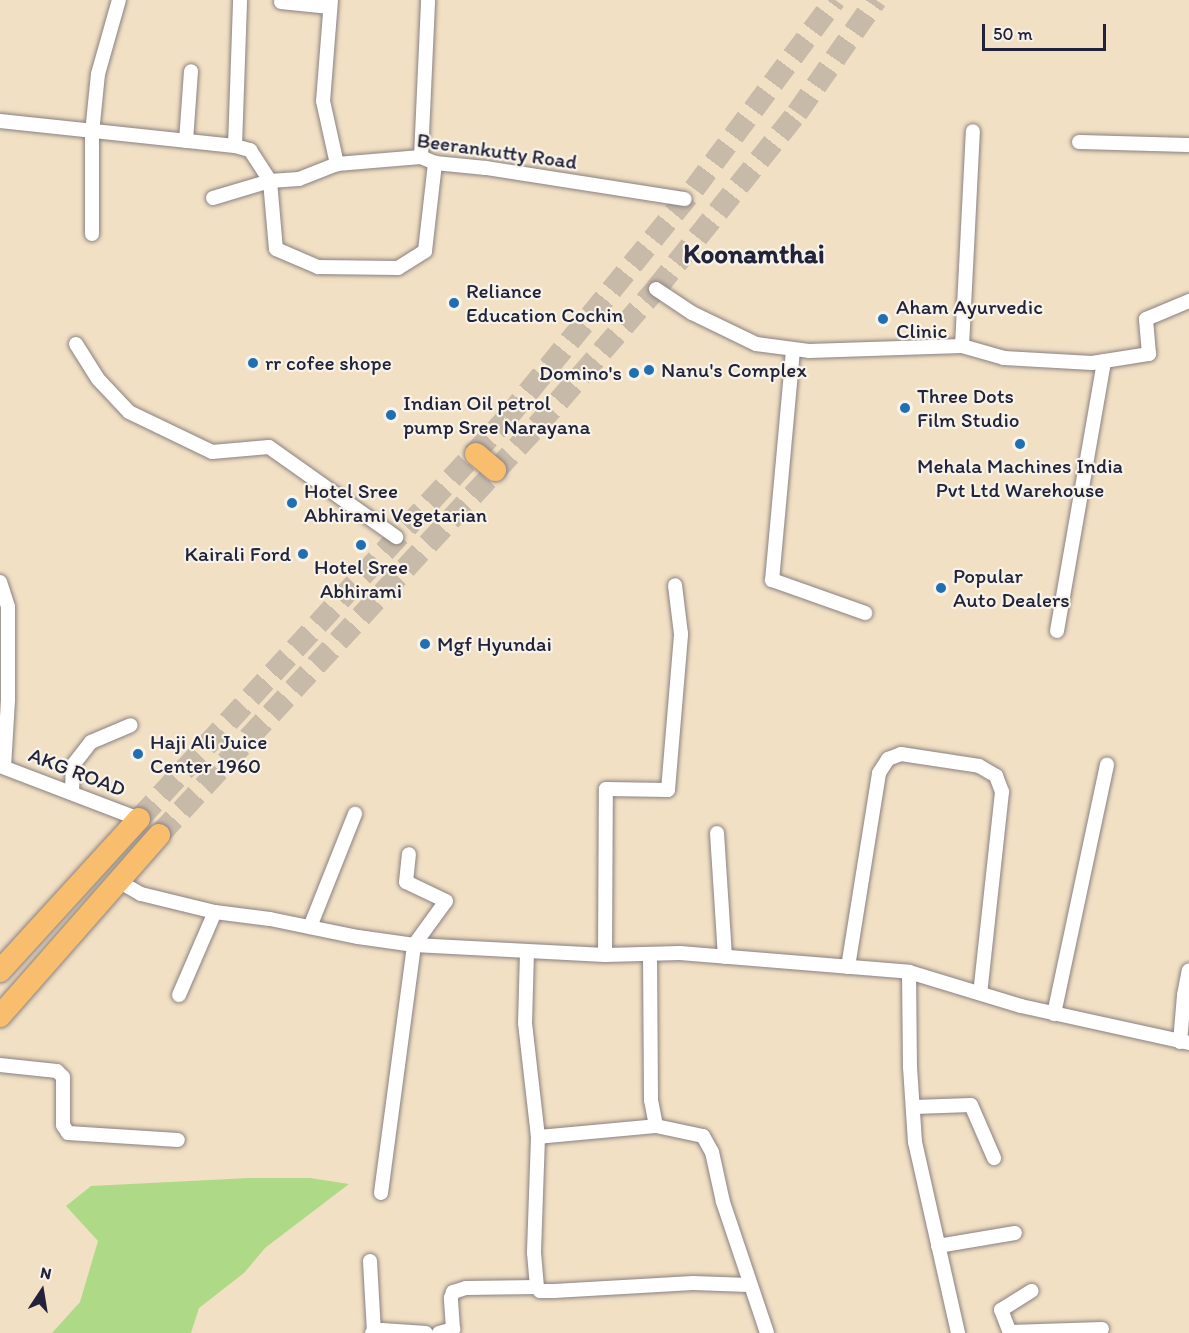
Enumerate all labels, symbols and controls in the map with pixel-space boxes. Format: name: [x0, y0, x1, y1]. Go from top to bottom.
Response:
scale bar: [985, 12, 1110, 50]
text: 50 m: [993, 23, 1033, 45]
street label: Beerankutty Road: [415, 127, 579, 175]
district label: Koonamthai: [683, 238, 825, 270]
place label: Reliance Education Cochin: [466, 278, 623, 328]
place label: Aham Ayurvedic Clinic: [896, 294, 1042, 344]
marker: Reliance Education Cochin: [447, 296, 461, 310]
marker: Aham Ayurvedic Clinic: [874, 310, 892, 328]
place label: rr cofee shope: [265, 350, 391, 376]
marker: rr cofee shope: [246, 356, 260, 370]
place label: Nanu's Complex: [661, 357, 806, 383]
place label: Domino's: [539, 360, 622, 386]
marker: Nanu's Complex: [642, 363, 656, 377]
marker: Domino's: [627, 366, 641, 380]
place label: Three Dots Film Studio: [917, 383, 1019, 433]
place label: Indian Oil petrol pump Sree Narayana: [403, 390, 591, 440]
marker: Three Dots Film Studio: [898, 401, 912, 415]
marker: Indian Oil petrol pump Sree Narayana: [384, 408, 398, 422]
marker: Mehala Machines India Pvt Ltd Warehouse: [1013, 437, 1027, 451]
place label: Mehala Machines India Pvt Ltd Warehouse: [917, 453, 1123, 503]
place label: Hotel Sree Abhirami Vegetarian: [304, 478, 488, 528]
marker: Hotel Sree Abhirami Vegetarian: [285, 496, 299, 510]
marker: Hotel Sree Abhirami: [354, 538, 368, 552]
place label: Kairali Ford: [186, 541, 291, 567]
marker: Kairali Ford: [296, 547, 310, 561]
place label: Hotel Sree Abhirami: [314, 554, 408, 604]
place label: Popular Auto Dealers: [953, 563, 1069, 613]
marker: Popular Auto Dealers: [934, 581, 948, 595]
place label: Mgf Hyundai: [437, 631, 551, 657]
marker: Mgf Hyundai: [418, 637, 432, 651]
place label: Haji Ali Juice Center 1960: [150, 729, 267, 779]
street label: AKG ROAD: [25, 742, 129, 802]
marker: Haji Ali Juice Center 1960: [131, 747, 145, 761]
north arrow: [12, 1261, 72, 1321]
text: N: [39, 1262, 53, 1283]

